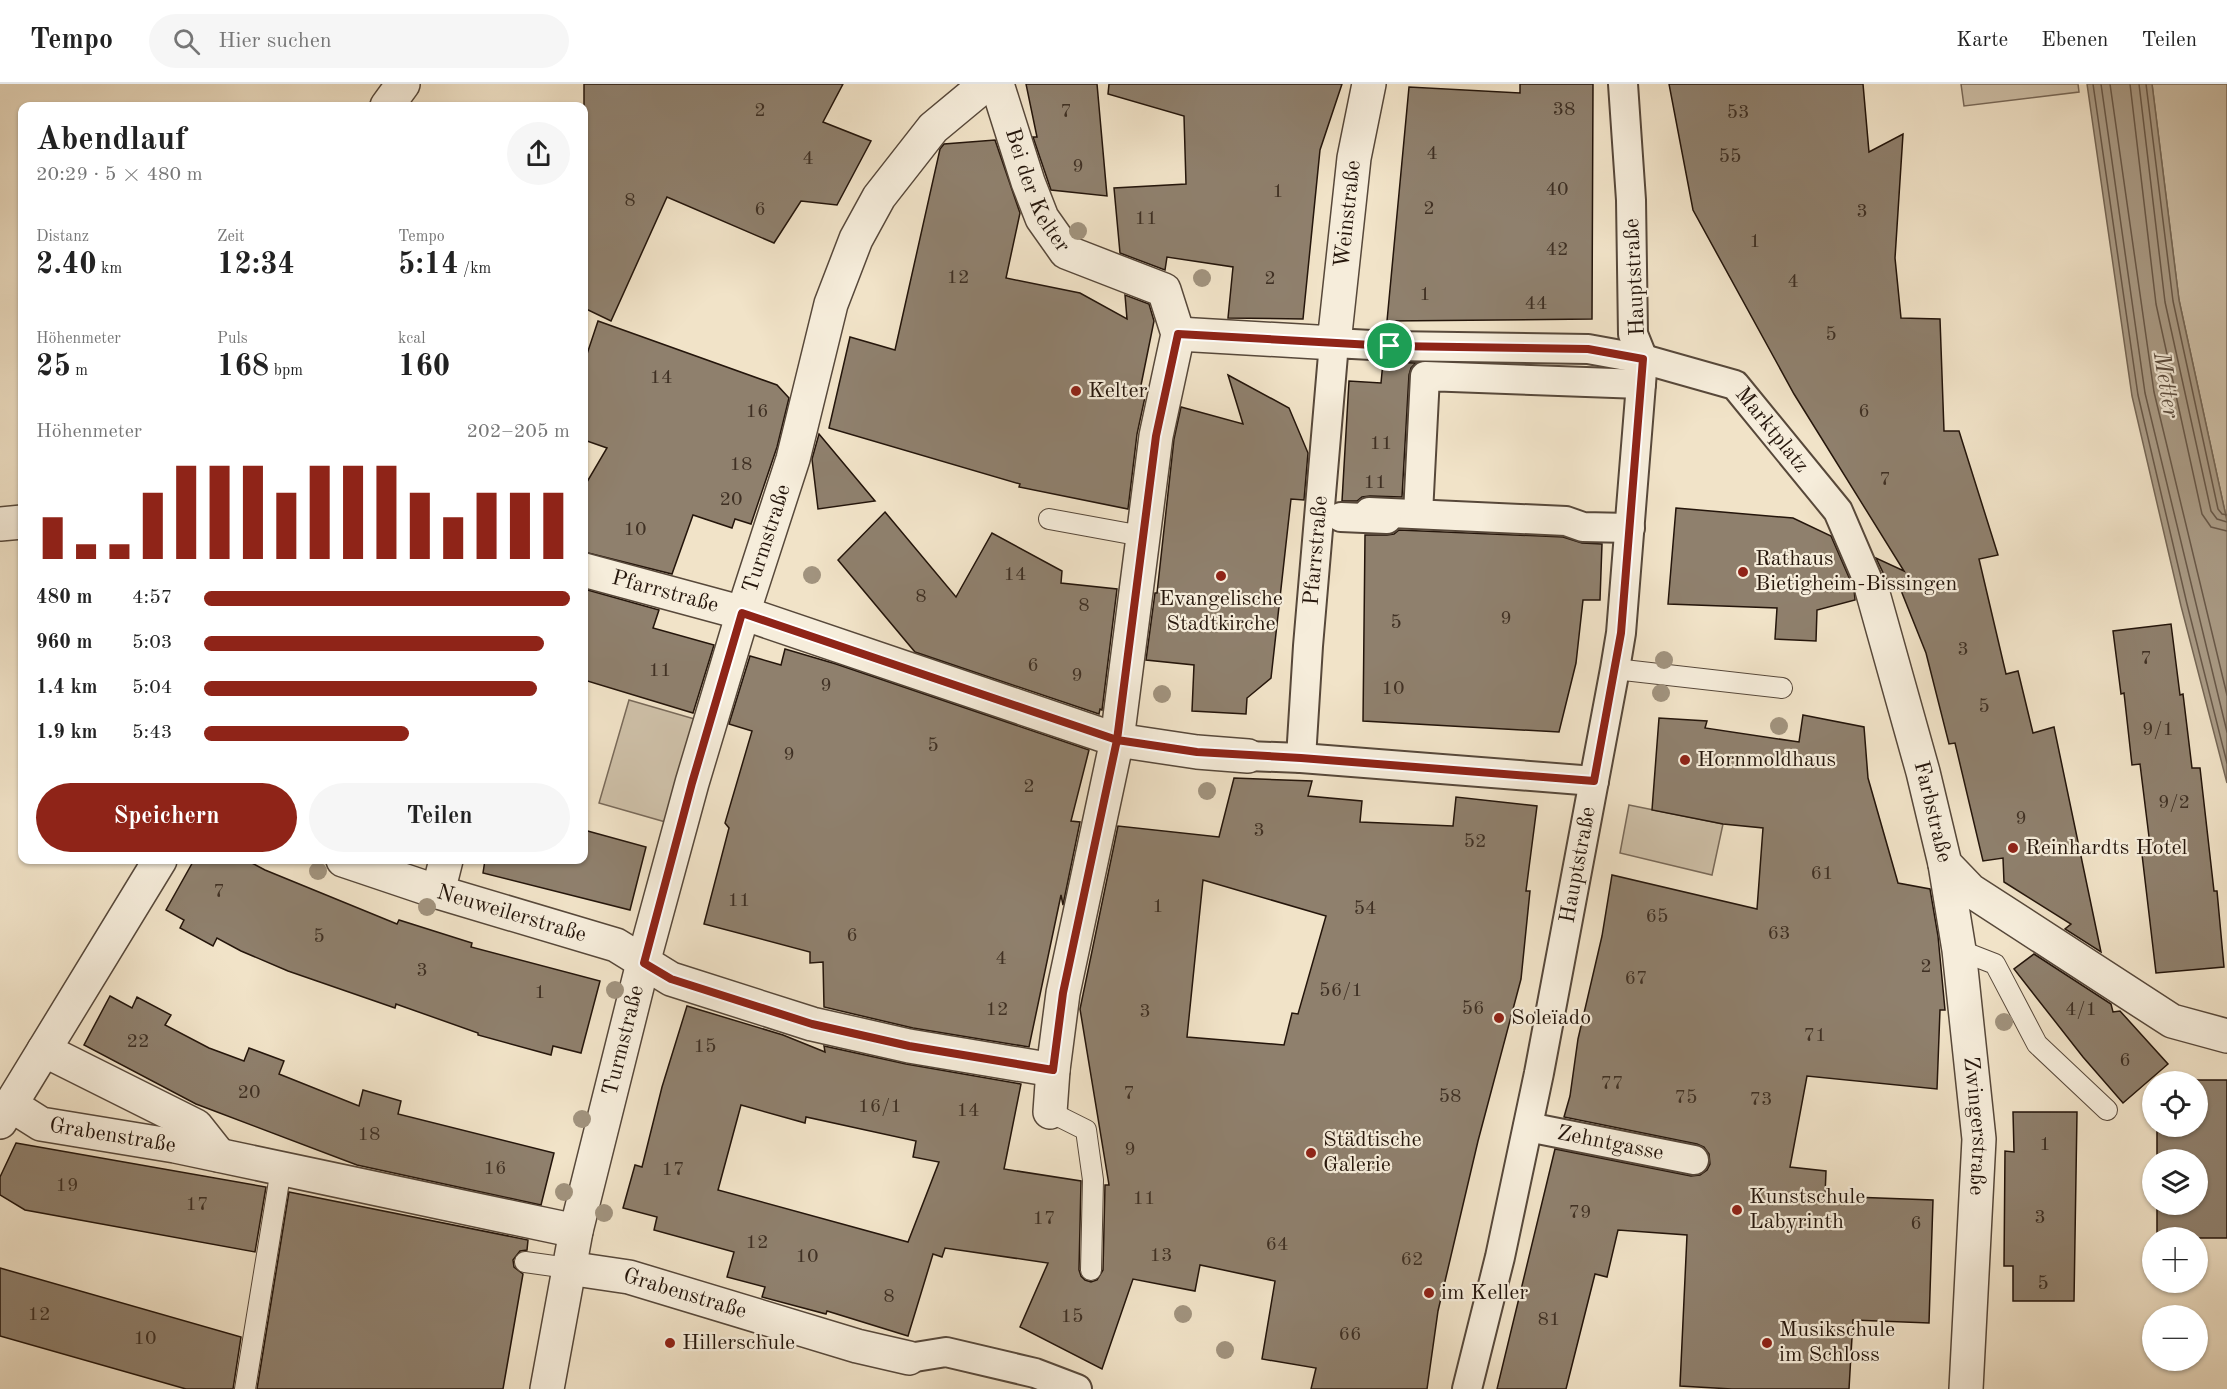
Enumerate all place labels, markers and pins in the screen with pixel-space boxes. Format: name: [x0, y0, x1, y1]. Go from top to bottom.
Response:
pin: [1364, 320, 1415, 371]
place label: Kelter: [1088, 380, 1148, 402]
marker: Kelter: [1069, 384, 1083, 398]
place label: Rathaus Bietigheim-Bissingen: [1755, 548, 1957, 595]
marker: Rathaus Bietigheim-Bissingen: [1736, 565, 1750, 579]
marker: Evangelische Stadtkirche: [1214, 569, 1228, 583]
place label: Evangelische Stadtkirche: [1159, 588, 1283, 635]
place label: Hornmoldhaus: [1697, 749, 1836, 771]
marker: Hornmoldhaus: [1678, 753, 1692, 767]
place label: Reinhardts Hotel: [2025, 837, 2188, 859]
marker: Reinhardts Hotel: [2006, 841, 2020, 855]
place label: Soleïado: [1511, 1007, 1591, 1029]
marker: Soleïado: [1492, 1011, 1506, 1025]
place label: Städtische Galerie: [1323, 1129, 1422, 1176]
marker: Städtische Galerie: [1304, 1146, 1318, 1160]
place label: Kunstschule Labyrinth: [1749, 1186, 1865, 1233]
marker: Kunstschule Labyrinth: [1730, 1203, 1744, 1217]
place label: im Keller: [1441, 1282, 1528, 1304]
marker: im Keller: [1422, 1286, 1436, 1300]
place label: Musikschule im Schloss: [1779, 1319, 1895, 1366]
place label: Hillerschule: [682, 1332, 795, 1354]
marker: Hillerschule: [663, 1336, 677, 1350]
marker: Musikschule im Schloss: [1760, 1336, 1774, 1350]

